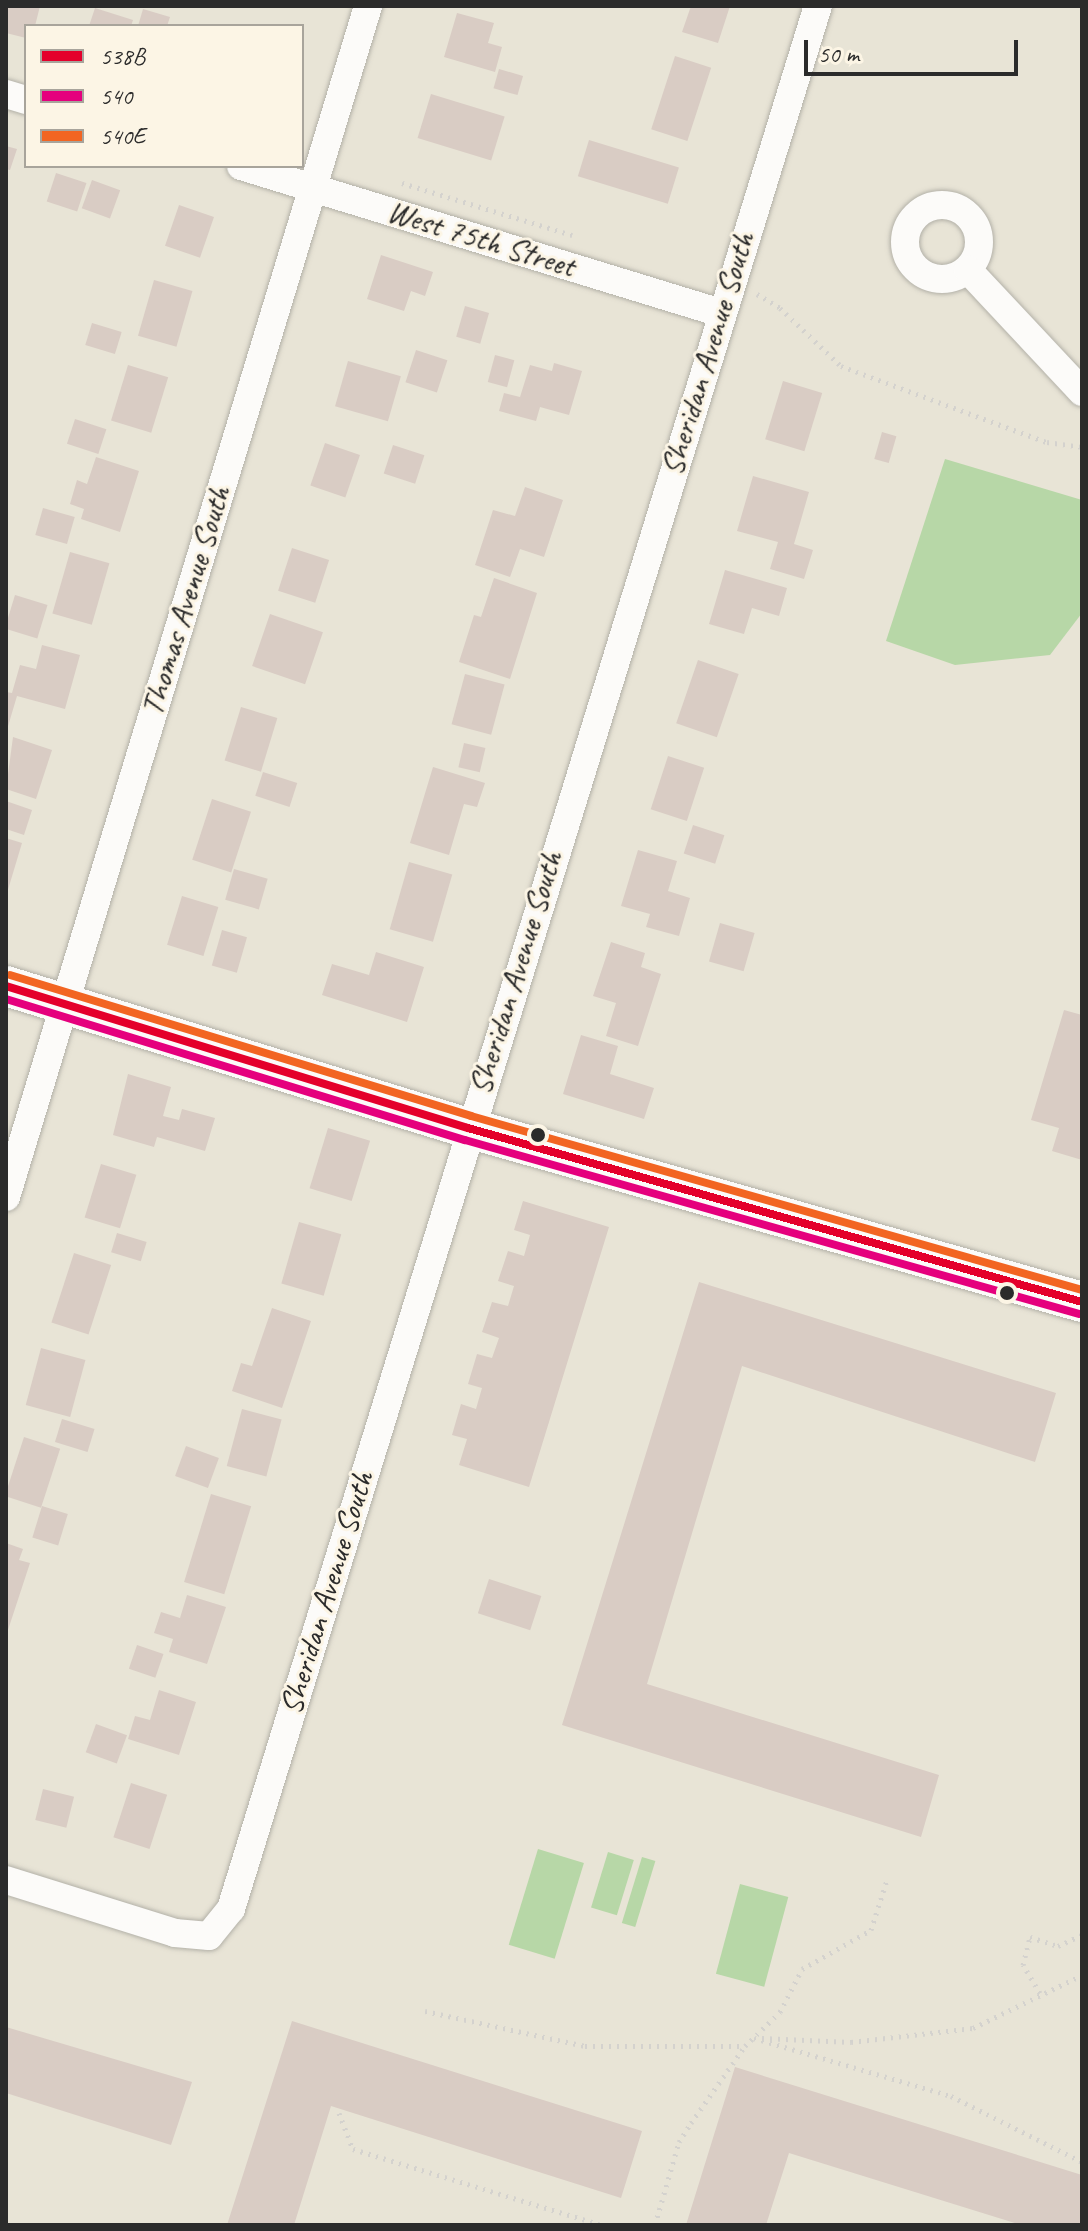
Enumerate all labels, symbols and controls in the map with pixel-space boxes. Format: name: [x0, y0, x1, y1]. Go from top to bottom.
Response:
legend: [24, 24, 304, 168]
scale bar: [808, 24, 1022, 74]
text: 50 m: [818, 39, 859, 69]
text: 538B: [100, 41, 145, 71]
text: 540: [100, 81, 132, 111]
text: 540E: [100, 121, 145, 151]
street label: West 75th Street: [382, 192, 580, 286]
street label: Sheridan Avenue South: [653, 228, 763, 480]
street label: Thomas Avenue South: [133, 482, 239, 720]
street label: Sheridan Avenue South: [461, 847, 571, 1099]
unlabelled marker: [530, 1127, 546, 1143]
unlabelled marker: [999, 1285, 1015, 1301]
street label: Sheridan Avenue South: [272, 1467, 382, 1719]

